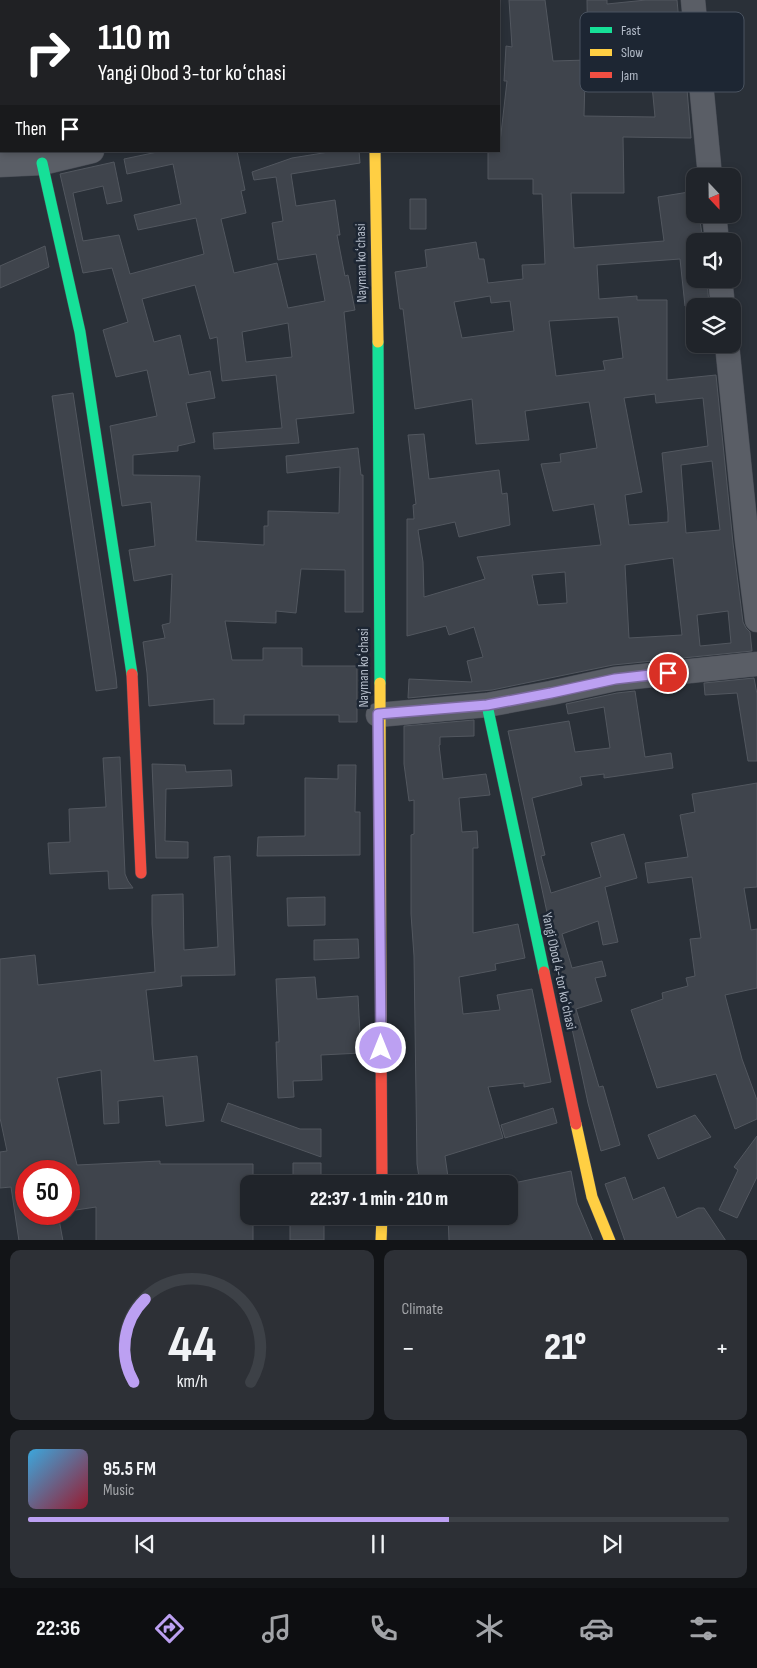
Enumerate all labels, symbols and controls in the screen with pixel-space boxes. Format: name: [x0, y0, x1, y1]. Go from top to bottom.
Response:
legend: [580, 12, 744, 92]
text: 110 m: [98, 17, 171, 60]
icon: right: [15, 20, 80, 85]
text: Fast: [621, 22, 641, 39]
text: Slow: [621, 44, 643, 61]
text: Yangi Obod 3-tor koʻchasi: [98, 60, 286, 87]
text: Jam: [620, 67, 638, 84]
icon: arrive: [56, 115, 84, 143]
text: Then: [15, 118, 46, 141]
north arrow: [686, 168, 741, 222]
map controls: [686, 168, 741, 353]
street label: Nayman koʻchasi: [352, 223, 370, 303]
button: sound: [686, 233, 741, 288]
button: layers: [686, 298, 741, 353]
street label: Nayman koʻchasi: [355, 628, 372, 708]
pin: [647, 652, 689, 694]
icon: arrive: [654, 659, 682, 687]
street label: Yangi Obod 4-tor koʻchasi: [538, 911, 580, 1031]
position arrow: [354, 1021, 406, 1073]
speed limit sign: 50: [15, 1160, 80, 1225]
text: 22:37 · 1 min · 210 m: [310, 1188, 448, 1211]
text: Climate: [402, 1300, 443, 1319]
text: 44: [167, 1314, 216, 1377]
text: 21°: [544, 1325, 586, 1370]
text: −: [402, 1332, 415, 1365]
text: +: [715, 1332, 729, 1365]
text: km/h: [176, 1371, 207, 1392]
text: 95.5 FM: [103, 1458, 156, 1481]
text: Music: [103, 1481, 134, 1500]
icon: previous: [131, 1530, 159, 1558]
icon: pause: [364, 1530, 392, 1558]
icon: next: [598, 1530, 626, 1558]
icon: directions: [152, 1611, 187, 1646]
icon: music: [259, 1611, 294, 1646]
icon: phone: [366, 1611, 401, 1646]
icon: climate: [472, 1611, 507, 1646]
icon: car: [579, 1611, 614, 1646]
icon: filters: [686, 1611, 721, 1646]
text: 22:36: [36, 1615, 80, 1642]

